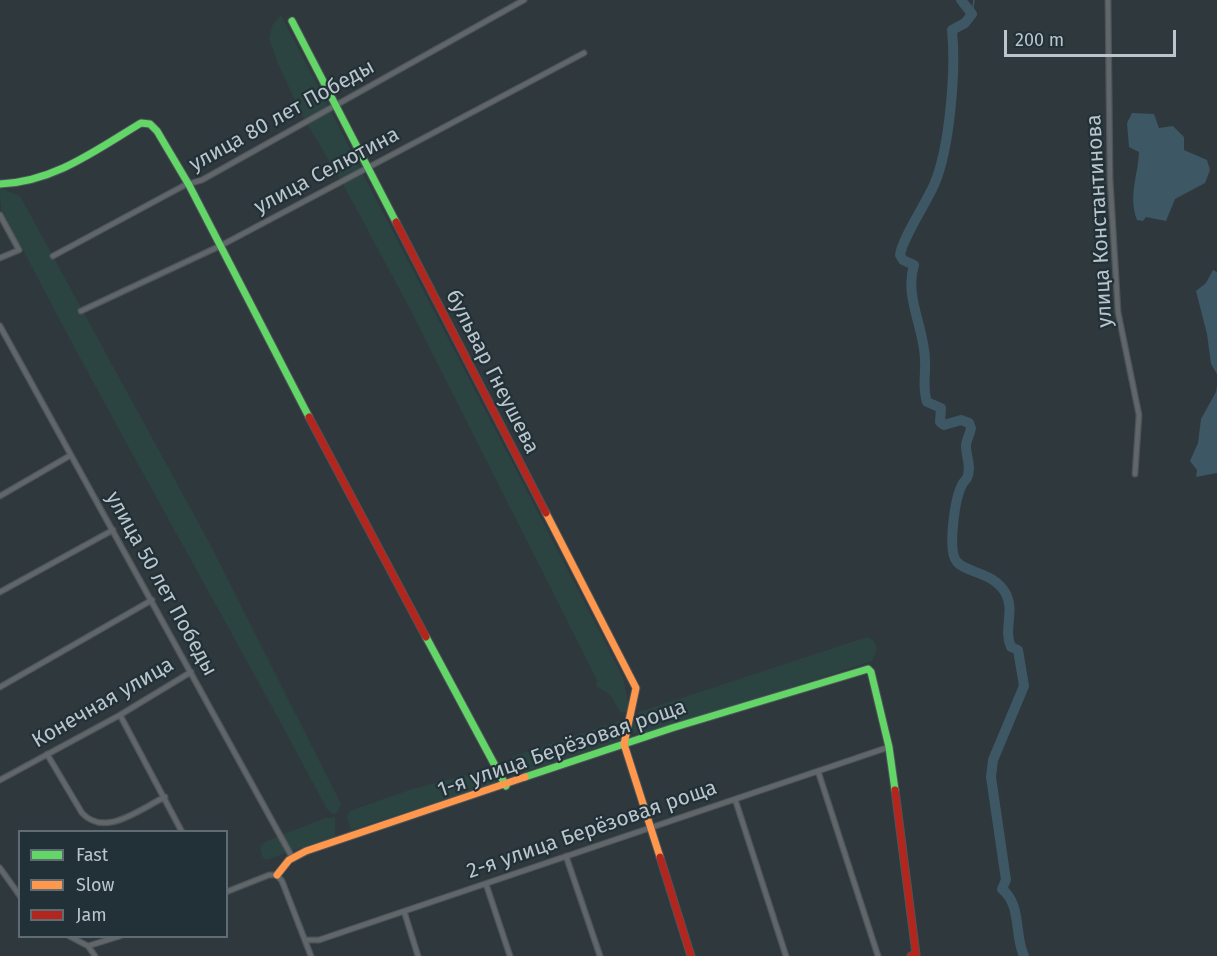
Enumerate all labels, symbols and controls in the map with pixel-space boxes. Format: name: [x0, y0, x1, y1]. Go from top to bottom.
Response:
scale bar: [1007, 18, 1180, 56]
text: 200 m: [1015, 29, 1064, 51]
street label: улица 80 лет Победы: [185, 55, 379, 177]
street label: улица Константинова: [1082, 114, 1118, 328]
street label: улица Селютина: [250, 122, 404, 220]
street label: бульвар Гнеушева: [440, 286, 544, 458]
street label: улица 50 лет Победы: [100, 487, 222, 681]
street label: Конечная улица: [28, 652, 178, 754]
street label: 1-я улица Берёзовая роща: [434, 695, 690, 803]
street label: 2-я улица Берёзовая роща: [464, 775, 720, 885]
legend: [18, 830, 228, 938]
text: Fast: [76, 844, 108, 866]
text: Slow: [76, 874, 114, 896]
text: Jam: [76, 904, 107, 926]

